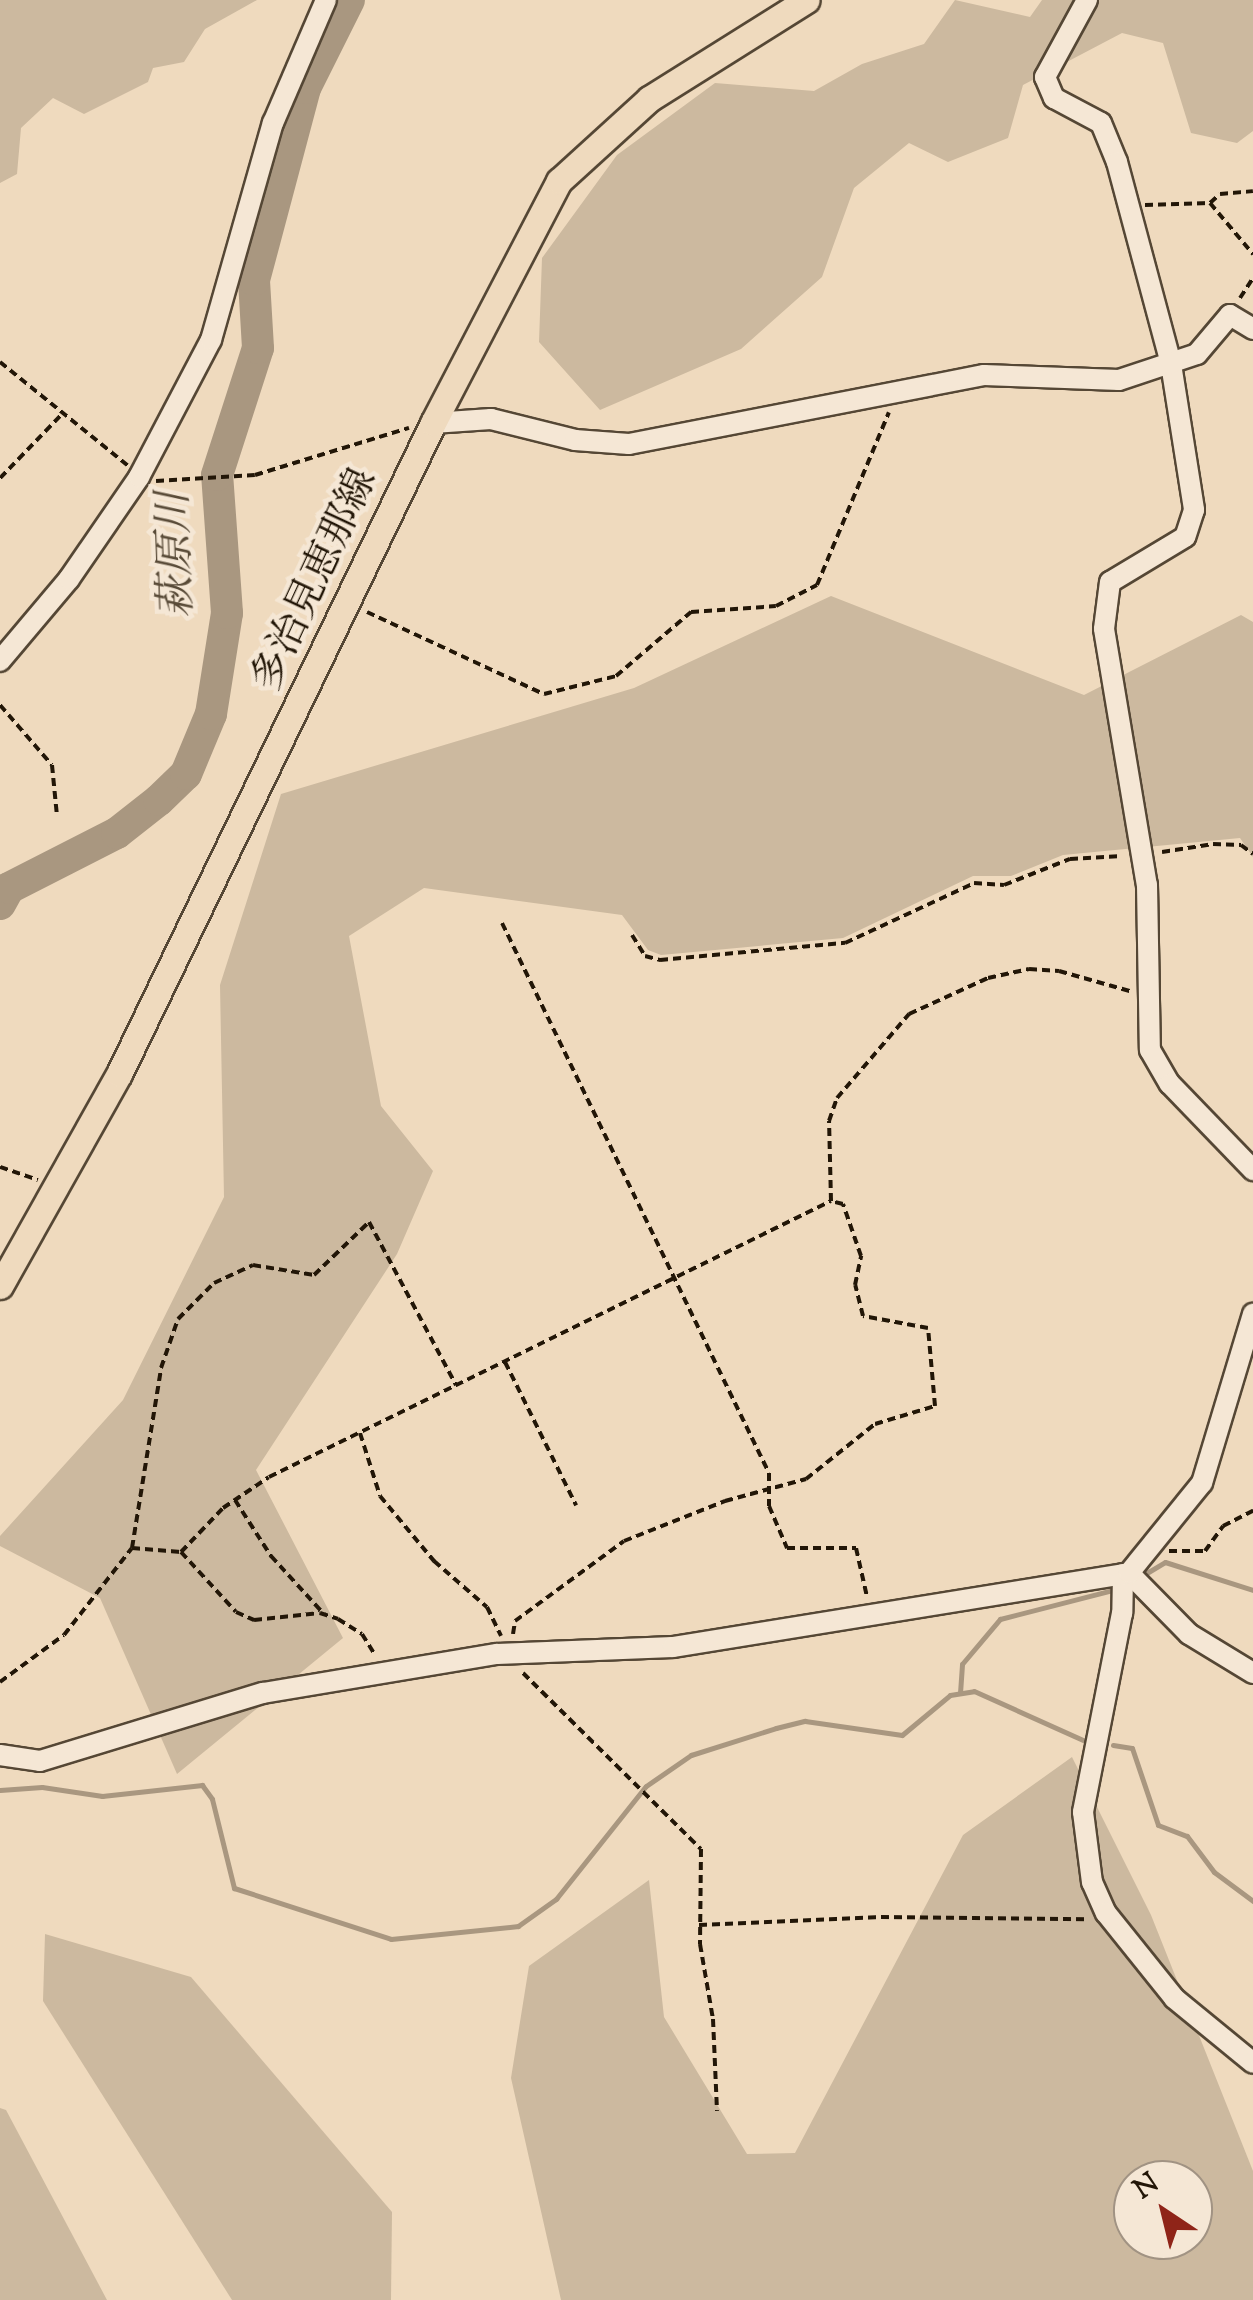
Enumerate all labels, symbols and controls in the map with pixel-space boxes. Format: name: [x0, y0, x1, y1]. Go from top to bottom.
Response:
street label: 多治見恵那線: [245, 462, 389, 700]
water label: 萩原川: [151, 491, 205, 619]
north arrow: [1113, 2160, 1213, 2260]
text: N: [1126, 2164, 1168, 2210]

